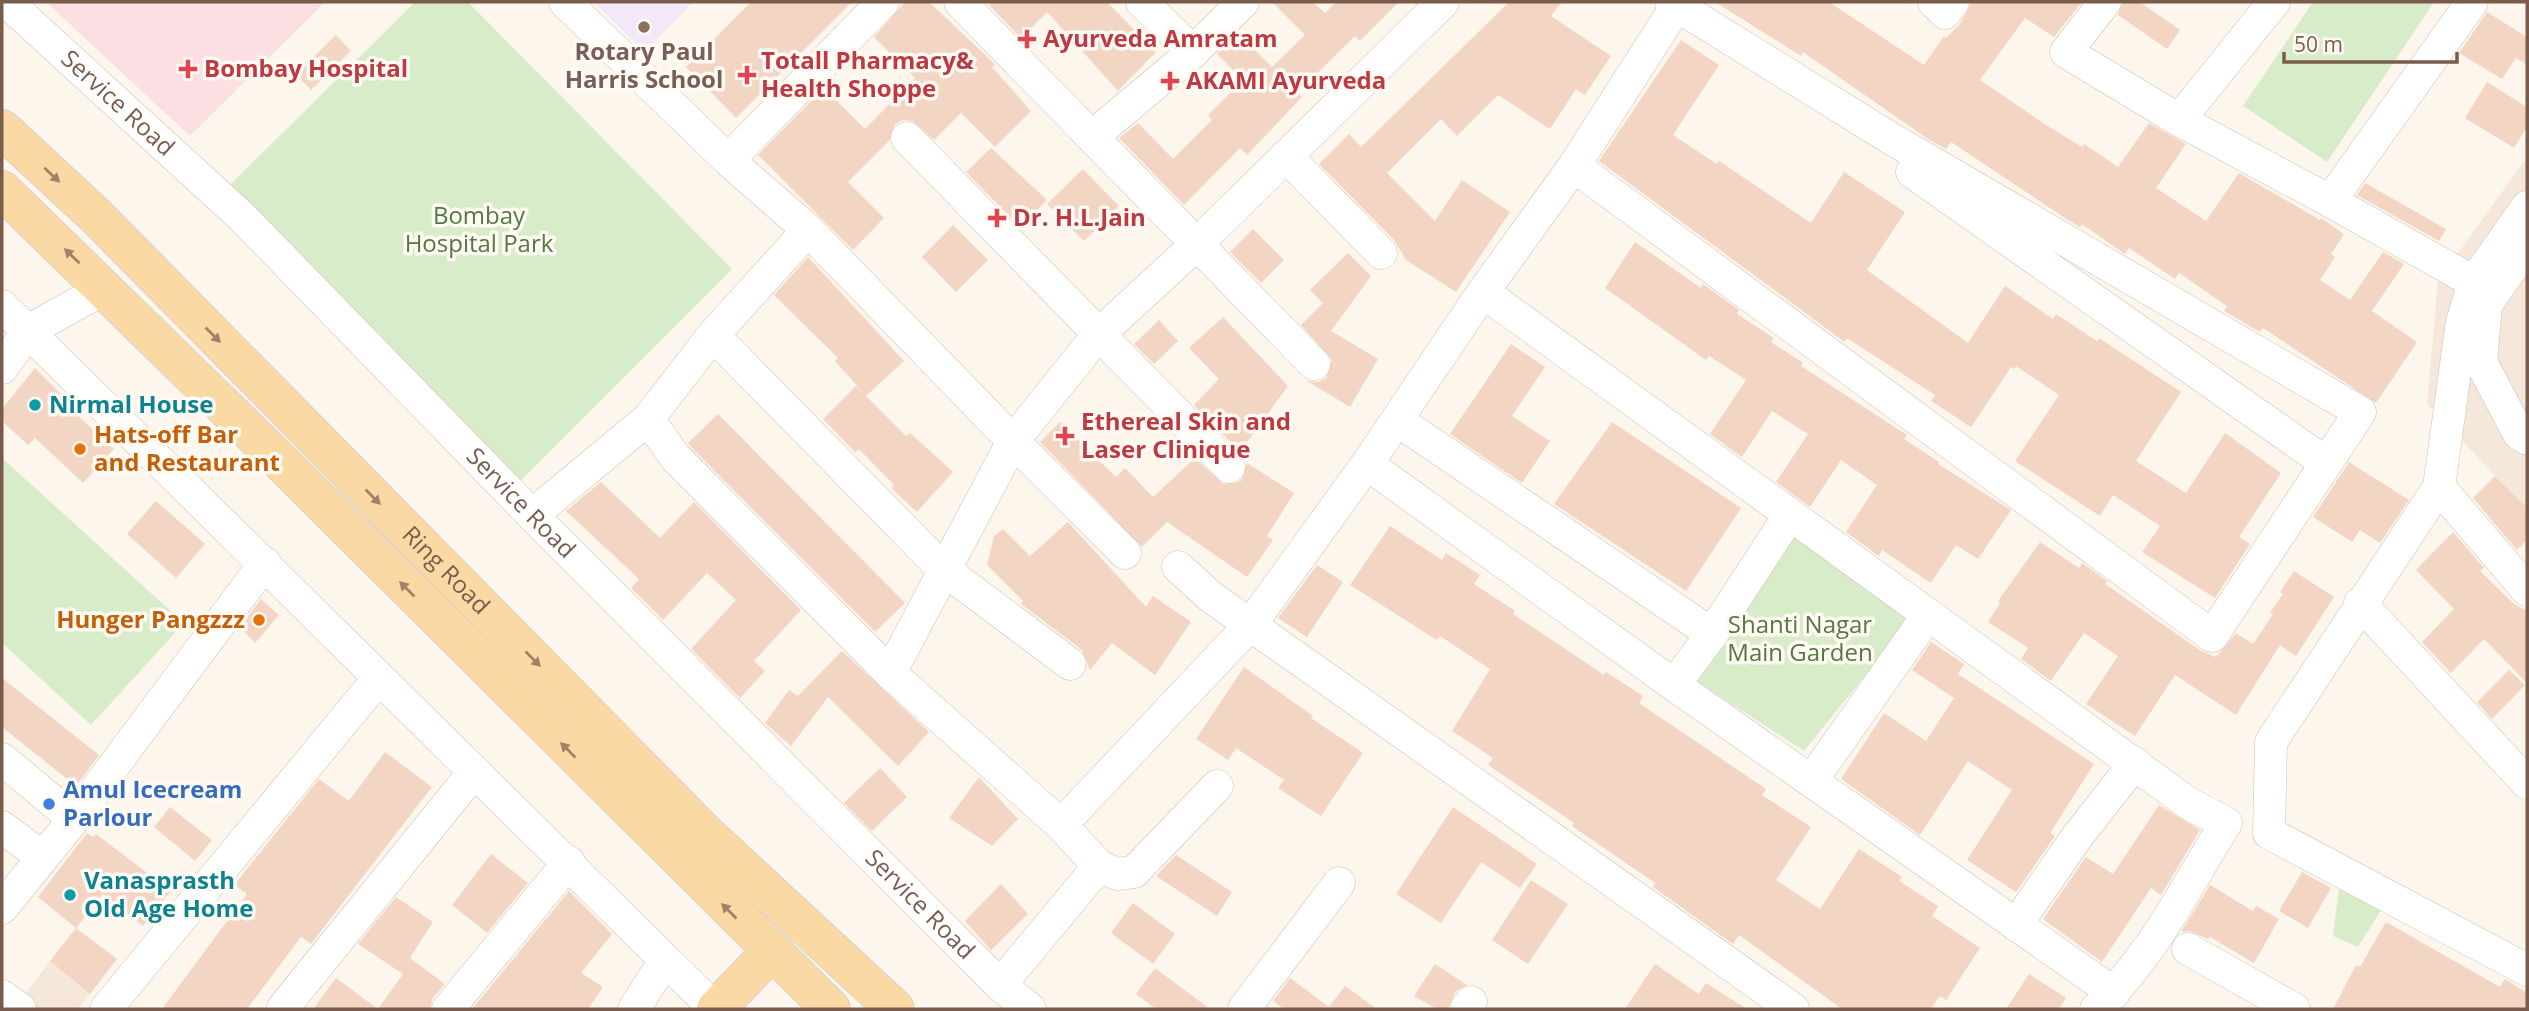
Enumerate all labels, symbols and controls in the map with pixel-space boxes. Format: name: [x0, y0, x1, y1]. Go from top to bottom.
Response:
marker: Rotary Paul Harris School: [636, 19, 652, 35]
place label: Ayurveda Amratam: [1043, 21, 1278, 54]
scale bar: [2284, 21, 2457, 65]
marker: Ayurveda Amratam: [1017, 29, 1037, 49]
text: 50 m: [2294, 30, 2343, 58]
place label: Rotary Paul Harris School: [565, 34, 723, 95]
street label: Service Road: [55, 42, 183, 163]
place label: Totall Pharmacy& Health Shoppe: [761, 43, 974, 104]
place label: Bombay Hospital: [204, 51, 408, 84]
marker: Bombay Hospital: [178, 59, 198, 79]
place label: AKAMI Ayurveda: [1186, 63, 1386, 96]
marker: Totall Pharmacy& Health Shoppe: [739, 67, 755, 83]
marker: AKAMI Ayurveda: [1160, 71, 1180, 91]
one-way arrow: [43, 167, 60, 183]
park label: Bombay Hospital Park: [405, 198, 554, 259]
place label: Dr. H.L.Jain: [1013, 200, 1146, 233]
marker: Dr. H.L.Jain: [987, 208, 1007, 228]
one-way arrow: [63, 248, 80, 265]
one-way arrow: [205, 327, 222, 344]
place label: Nirmal House: [49, 387, 213, 420]
marker: Nirmal House: [27, 397, 43, 413]
place label: Ethereal Skin and Laser Clinique: [1081, 404, 1291, 465]
place label: Hats-off Bar and Restaurant: [94, 417, 280, 478]
marker: Ethereal Skin and Laser Clinique: [1055, 426, 1075, 446]
street label: Service Road: [460, 439, 584, 565]
marker: Hats-off Bar and Restaurant: [72, 441, 88, 457]
one-way arrow: [364, 489, 381, 505]
street label: Ring Road: [396, 518, 498, 621]
one-way arrow: [399, 580, 416, 597]
place label: Hunger Pangzzz: [56, 602, 245, 635]
park label: Shanti Nagar Main Garden: [1727, 607, 1873, 668]
marker: Hunger Pangzzz: [251, 612, 267, 628]
one-way arrow: [525, 651, 541, 667]
one-way arrow: [560, 742, 577, 758]
place label: Amul Icecream Parlour: [63, 772, 242, 833]
marker: Amul Icecream Parlour: [41, 796, 57, 812]
street label: Service Road: [859, 841, 983, 966]
place label: Vanasprasth Old Age Home: [84, 863, 253, 924]
marker: Vanasprasth Old Age Home: [62, 887, 78, 903]
one-way arrow: [721, 903, 737, 920]

